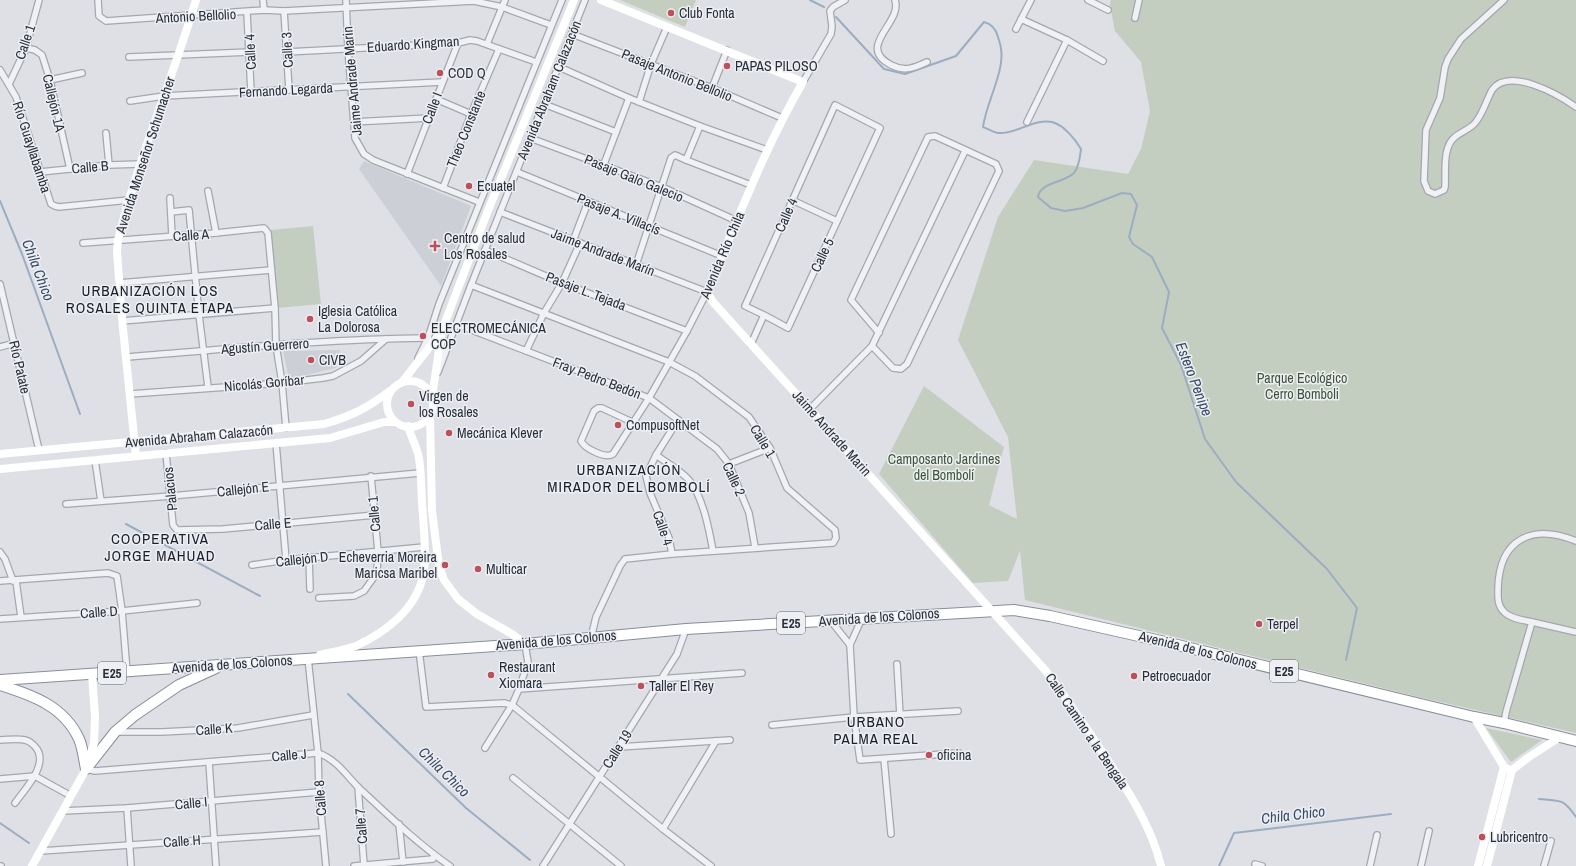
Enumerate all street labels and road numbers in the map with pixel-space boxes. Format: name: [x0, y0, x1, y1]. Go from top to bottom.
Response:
street label: Antonio Bellolio: [154, 5, 237, 27]
street label: Avenida Abraham Calazacón: [512, 18, 585, 163]
street label: Calle 1: [11, 22, 40, 62]
street label: Jaime Andrade Marin: [338, 26, 366, 136]
street label: Calle 3: [277, 32, 297, 68]
street label: Eduardo Kingman: [366, 32, 460, 56]
street label: Calle 4: [240, 33, 260, 70]
street label: Pasaje Antonio Bellolio: [619, 45, 735, 105]
street label: Callejón 1A: [39, 72, 69, 134]
street label: Avenida Monseñor Schumacher: [111, 74, 179, 237]
street label: Fernando Legarda: [239, 79, 334, 101]
street label: Theo Constante: [442, 88, 490, 170]
street label: Calle I: [418, 90, 446, 126]
street label: Río Guayllabamba: [9, 99, 55, 196]
street label: Pasaje Galo Galecio: [582, 150, 686, 206]
street label: Calle B: [71, 156, 110, 178]
street label: Pasaje A. Villacís: [575, 189, 664, 239]
street label: Calle 4: [771, 194, 802, 235]
street label: Avenida Río Chila: [695, 208, 749, 302]
street label: Jaime Andrade Marín: [549, 224, 657, 280]
street label: Calle A: [172, 225, 210, 245]
street label: Calle 5: [806, 235, 838, 275]
street label: Pasaje L. Tejada: [543, 267, 629, 315]
street label: Agustín Guerrero: [219, 334, 310, 358]
street label: Río Patate: [5, 339, 35, 395]
street label: Fray Pedro Bedón: [550, 353, 644, 403]
street label: Nicolás Goríbar: [223, 371, 305, 395]
street label: Jaime Andrade Marin: [789, 386, 875, 480]
street label: Avenida Abraham Calazacón: [123, 421, 274, 452]
street label: Calle 1: [746, 421, 780, 461]
street label: Calle 2: [718, 459, 750, 499]
street label: Palacios: [159, 466, 181, 512]
street label: Callejón E: [216, 477, 270, 501]
street label: Calle 1: [363, 495, 385, 533]
street label: Calle 4: [649, 508, 678, 548]
street label: Calle E: [254, 513, 292, 535]
street label: Callejón D: [275, 547, 329, 571]
street label: Calle D: [80, 602, 118, 622]
street label: Avenida de los Colonos: [817, 604, 940, 630]
road number: E25: [777, 612, 805, 634]
street label: Avenida de los Colonos: [494, 626, 617, 654]
street label: Avenida de los Colonos: [1136, 626, 1259, 673]
street label: Avenida de los Colonos: [170, 651, 293, 677]
road number: E25: [1270, 660, 1298, 682]
road number: E25: [98, 662, 126, 684]
street label: Calle Camino a la Bengala: [1041, 669, 1133, 793]
street label: Calle K: [195, 719, 233, 739]
street label: Calle 19: [598, 726, 636, 772]
street label: Calle J: [271, 745, 307, 765]
street label: Calle 8: [310, 780, 330, 816]
street label: Calle I: [174, 793, 208, 813]
street label: Calle 7: [351, 808, 371, 844]
street label: Calle H: [163, 831, 201, 851]

